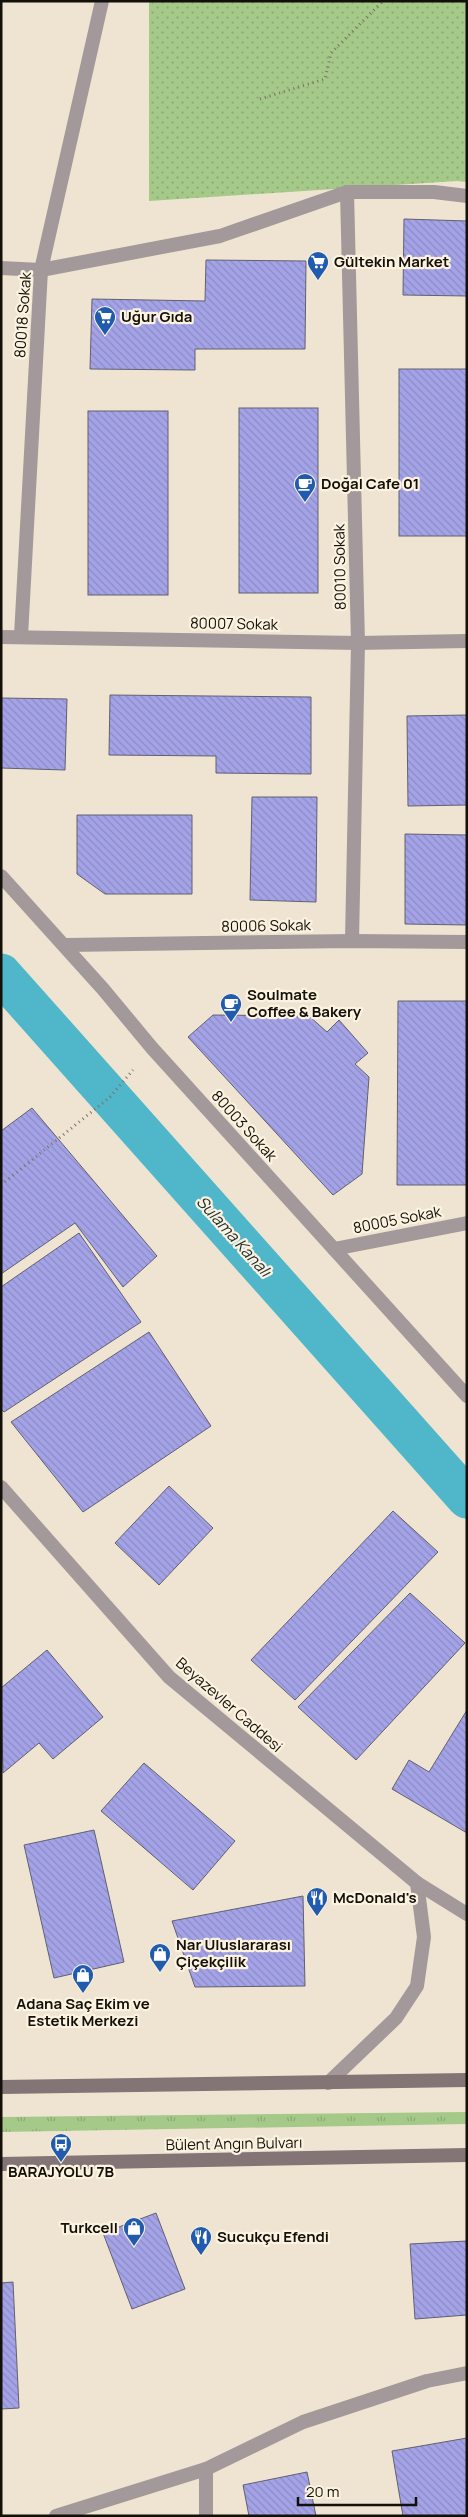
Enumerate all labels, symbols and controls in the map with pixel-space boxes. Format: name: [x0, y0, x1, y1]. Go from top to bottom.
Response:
supermarket icon: Gültekin Market: [306, 250, 330, 281]
place label: Gültekin Market: [334, 251, 449, 272]
street label: 80018 Sokak: [9, 271, 36, 359]
supermarket icon: Uğur Gıda: [93, 305, 117, 336]
place label: Uğur Gıda: [121, 306, 193, 327]
cafe icon: Doğal Cafe 01: [293, 472, 317, 503]
place label: Doğal Cafe 01: [321, 473, 419, 494]
street label: 80010 Sokak: [328, 523, 351, 610]
street label: 80007 Sokak: [190, 612, 279, 635]
street label: 80006 Sokak: [221, 914, 312, 937]
place label: Soulmate Coffee & Bakery: [247, 984, 362, 1022]
cafe icon: Soulmate Coffee & Bakery: [219, 992, 243, 1023]
street label: 80003 Sokak: [207, 1086, 282, 1166]
water label: Sulama Kanalı: [192, 1191, 277, 1282]
street label: 80005 Sokak: [351, 1201, 443, 1238]
street label: Beyazevler Caddesi: [172, 1652, 287, 1757]
restaurant icon: McDonald's: [305, 1886, 329, 1917]
place label: McDonald's: [333, 1887, 417, 1908]
place label: Nar Uluslararası Çiçekçilik: [176, 1934, 291, 1972]
shop icon: Nar Uluslararası Çiçekçilik: [148, 1942, 172, 1973]
shop icon: Adana Saç Ekim ve Estetik Merkezi: [71, 1963, 95, 1994]
place label: Adana Saç Ekim ve Estetik Merkezi: [16, 1993, 150, 2031]
bus stop icon: BARAJYOLU 7B: [49, 2132, 73, 2163]
street label: Bülent Angın Bulvarı: [165, 2132, 303, 2155]
place label: BARAJYOLU 7B: [8, 2161, 115, 2182]
shop icon: Turkcell: [122, 2216, 146, 2247]
place label: Turkcell: [61, 2217, 118, 2238]
restaurant icon: Sucukçu Efendi: [189, 2225, 213, 2256]
place label: Sucukçu Efendi: [217, 2226, 329, 2247]
scale bar: [298, 2474, 416, 2506]
text: 20 m: [306, 2481, 339, 2502]

